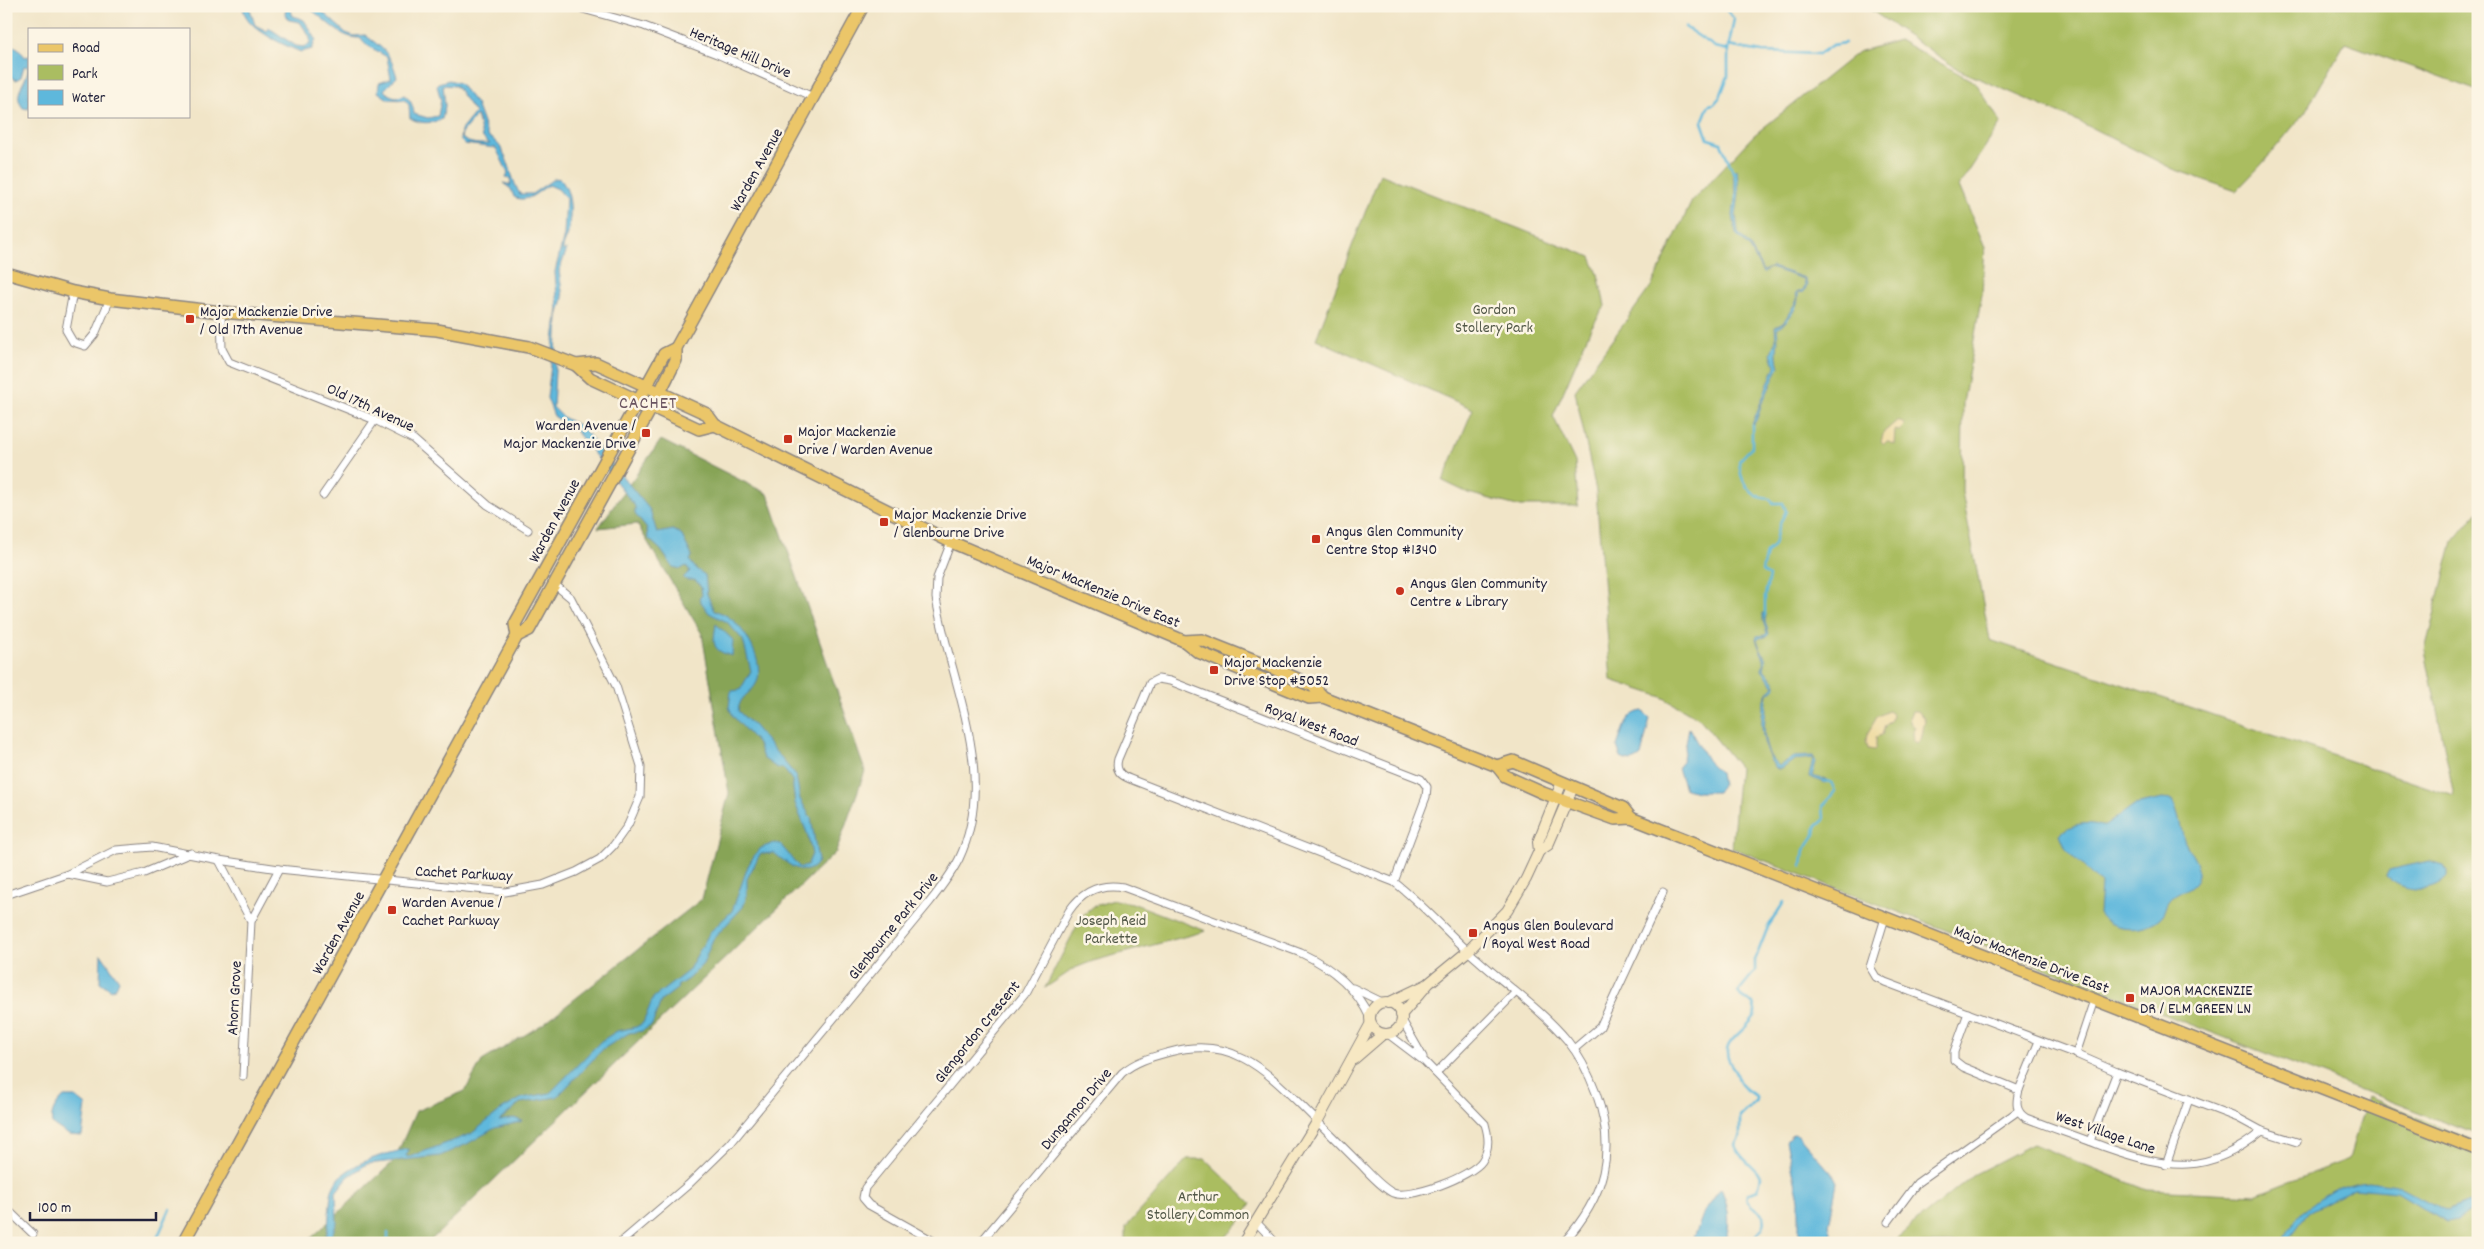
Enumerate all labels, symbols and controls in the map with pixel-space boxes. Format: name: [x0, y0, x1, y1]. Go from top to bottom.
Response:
street label: Heritage Hill Drive: [686, 22, 794, 85]
legend: [28, 28, 190, 118]
text: Road: [72, 38, 100, 60]
text: Park: [72, 64, 98, 86]
text: Water: [72, 88, 106, 110]
street label: Warden Avenue: [725, 124, 790, 216]
park label: Gordon Stollery Park: [1455, 299, 1533, 340]
place label: Major Mackenzie Drive / Old 17th Avenue: [200, 301, 333, 342]
marker: Major Mackenzie Drive / Old 17th Avenue: [184, 313, 196, 325]
street label: Old 17th Avenue: [322, 378, 418, 439]
district label: CACHET: [619, 392, 677, 417]
place label: Warden Avenue / Major Mackenzie Drive: [503, 415, 636, 456]
place label: Major Mackenzie Drive / Warden Avenue: [798, 421, 933, 462]
marker: Warden Avenue / Major Mackenzie Drive: [640, 427, 652, 439]
marker: Major Mackenzie Drive / Warden Avenue: [782, 433, 794, 445]
street label: Warden Avenue: [523, 475, 587, 567]
place label: Major Mackenzie Drive / Glenbourne Drive: [894, 504, 1027, 545]
marker: Major Mackenzie Drive / Glenbourne Drive: [878, 516, 890, 528]
place label: Angus Glen Community Centre Stop #1340: [1326, 521, 1464, 562]
marker: Angus Glen Community Centre Stop #1340: [1310, 533, 1322, 545]
street label: Major MacKenzie Drive East: [1023, 550, 1183, 635]
place label: Angus Glen Community Centre & Library: [1410, 573, 1548, 614]
marker: Angus Glen Community Centre & Library: [1394, 585, 1406, 597]
place label: Major Mackenzie Drive Stop #5052: [1224, 652, 1329, 693]
marker: Major Mackenzie Drive Stop #5052: [1208, 664, 1220, 676]
street label: Royal West Road: [1261, 697, 1361, 754]
street label: Cachet Parkway: [415, 860, 514, 889]
street label: Glenbourne Park Drive: [843, 868, 945, 986]
street label: Warden Avenue: [307, 887, 372, 979]
place label: Warden Avenue / Cachet Parkway: [402, 892, 503, 933]
marker: Warden Avenue / Cachet Parkway: [386, 904, 398, 916]
park label: Joseph Reid Parkette: [1076, 910, 1146, 951]
place label: Angus Glen Boulevard / Royal West Road: [1483, 915, 1613, 956]
street label: Major MacKenzie Drive East: [1950, 920, 2112, 1001]
marker: Angus Glen Boulevard / Royal West Road: [1467, 927, 1479, 939]
street label: Ahorn Grove: [222, 960, 249, 1036]
street label: Glengordon Crescent: [929, 976, 1027, 1089]
place label: MAJOR MACKENZIE DR / ELM GREEN LN: [2140, 980, 2253, 1021]
marker: MAJOR MACKENZIE DR / ELM GREEN LN: [2124, 992, 2136, 1004]
street label: Dungannon Drive: [1036, 1064, 1118, 1156]
street label: West Village Lane: [2052, 1105, 2158, 1161]
park label: Arthur Stollery Common: [1147, 1186, 1249, 1227]
scale bar: [30, 1189, 156, 1221]
text: 100 m: [38, 1198, 71, 1220]

